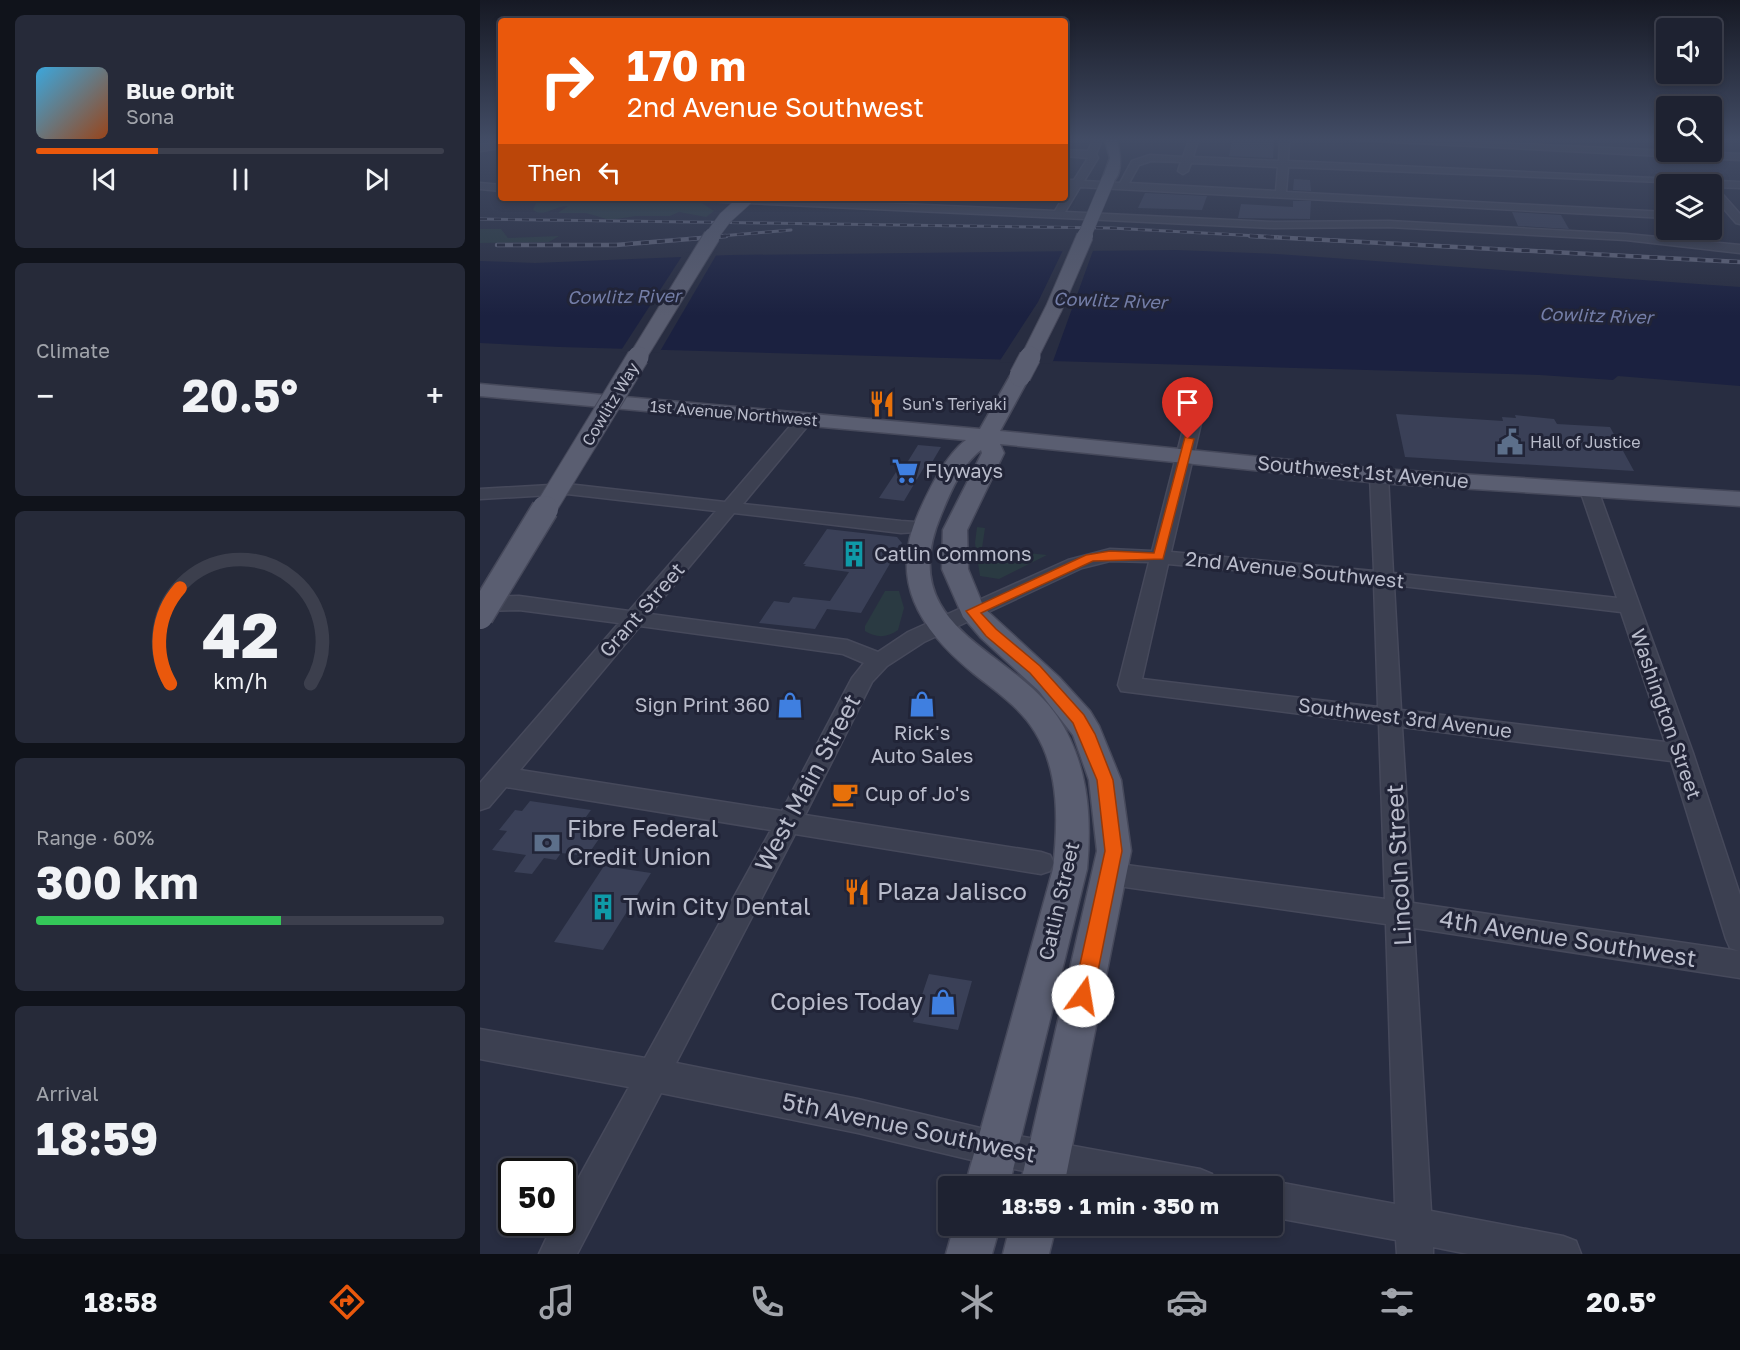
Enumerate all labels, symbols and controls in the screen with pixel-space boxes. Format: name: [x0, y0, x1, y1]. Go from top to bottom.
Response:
map controls: [1656, 18, 1722, 240]
button: sound: [1656, 18, 1722, 84]
text: 170 m: [627, 40, 746, 90]
icon: right: [528, 42, 606, 120]
text: Blue Orbit: [126, 77, 234, 104]
text: 2nd Avenue Southwest: [627, 91, 924, 123]
button: search: [1656, 96, 1722, 162]
text: Sona: [126, 104, 174, 128]
icon: left: [593, 156, 626, 189]
text: Then: [528, 159, 581, 186]
icon: previous: [88, 163, 121, 196]
icon: pause: [224, 163, 257, 196]
icon: next: [360, 163, 393, 196]
button: layers: [1656, 174, 1722, 240]
water label: Cowlitz River: [567, 284, 684, 308]
water label: Cowlitz River: [1053, 287, 1170, 313]
water label: Cowlitz River: [1539, 302, 1656, 328]
text: Climate: [36, 338, 110, 362]
street label: Cowlitz Way: [577, 359, 643, 449]
text: 20.5°: [182, 368, 298, 422]
text: −: [36, 376, 54, 415]
text: +: [426, 376, 444, 415]
pin: [1162, 377, 1213, 439]
icon: arrive: [1171, 386, 1204, 419]
restaurant icon: Sun's Teriyaki: [867, 389, 897, 419]
place label: Sun's Teriyaki: [902, 394, 1007, 414]
street label: 1st Avenue Northwest: [649, 396, 819, 430]
public building icon: Hall of Justice: [1495, 427, 1525, 457]
place label: Hall of Justice: [1530, 432, 1640, 452]
street label: Southwest 1st Avenue: [1256, 450, 1470, 492]
supermarket icon: Flyways: [890, 456, 920, 486]
place label: Flyways: [925, 458, 1003, 482]
building icon: Catlin Commons: [839, 539, 869, 569]
place label: Catlin Commons: [874, 541, 1032, 565]
street label: 2nd Avenue Southwest: [1184, 546, 1406, 592]
street label: Grant Street: [594, 557, 689, 661]
text: 42: [201, 597, 279, 672]
street label: Washington Street: [1626, 625, 1707, 802]
text: km/h: [213, 668, 267, 694]
street label: West Main Street: [748, 689, 866, 876]
shop icon: Rick's Auto Sales: [907, 689, 937, 719]
shop icon: Sign Print 360: [775, 690, 805, 720]
place label: Sign Print 360: [635, 692, 770, 716]
street label: Southwest 3rd Avenue: [1297, 692, 1513, 742]
place label: Rick's Auto Sales: [871, 720, 973, 767]
cafe icon: Cup of Jo's: [830, 779, 860, 809]
place label: Cup of Jo's: [865, 781, 970, 805]
street label: Lincoln Street: [1379, 784, 1416, 947]
place label: Fibre Federal Credit Union: [567, 813, 719, 870]
text: Range · 60%: [36, 825, 154, 849]
bank icon: Fibre Federal Credit Union: [532, 828, 562, 858]
street label: Catlin Street: [1033, 839, 1083, 962]
text: 300 km: [36, 855, 199, 909]
place label: Plaza Jalisco: [877, 876, 1027, 905]
restaurant icon: Plaza Jalisco: [842, 877, 872, 907]
place label: Twin City Dental: [623, 891, 811, 920]
building icon: Twin City Dental: [588, 892, 618, 922]
street label: 4th Avenue Southwest: [1438, 903, 1699, 972]
position arrow: [1051, 964, 1115, 1028]
place label: Copies Today: [770, 986, 923, 1015]
shop icon: Copies Today: [928, 987, 958, 1017]
text: Arrival: [36, 1081, 99, 1105]
street label: 5th Avenue Southwest: [780, 1085, 1039, 1168]
text: 18:59: [36, 1111, 158, 1165]
speed limit sign: 50: [498, 1158, 576, 1236]
text: 18:59 · 1 min · 350 m: [1002, 1192, 1219, 1219]
icon: directions: [326, 1281, 368, 1323]
icon: music: [536, 1281, 578, 1323]
icon: phone: [746, 1281, 788, 1323]
icon: climate: [956, 1281, 998, 1323]
icon: car: [1166, 1281, 1208, 1323]
icon: filters: [1376, 1281, 1418, 1323]
text: 18:58: [84, 1286, 158, 1318]
text: 20.5°: [1586, 1286, 1656, 1318]

